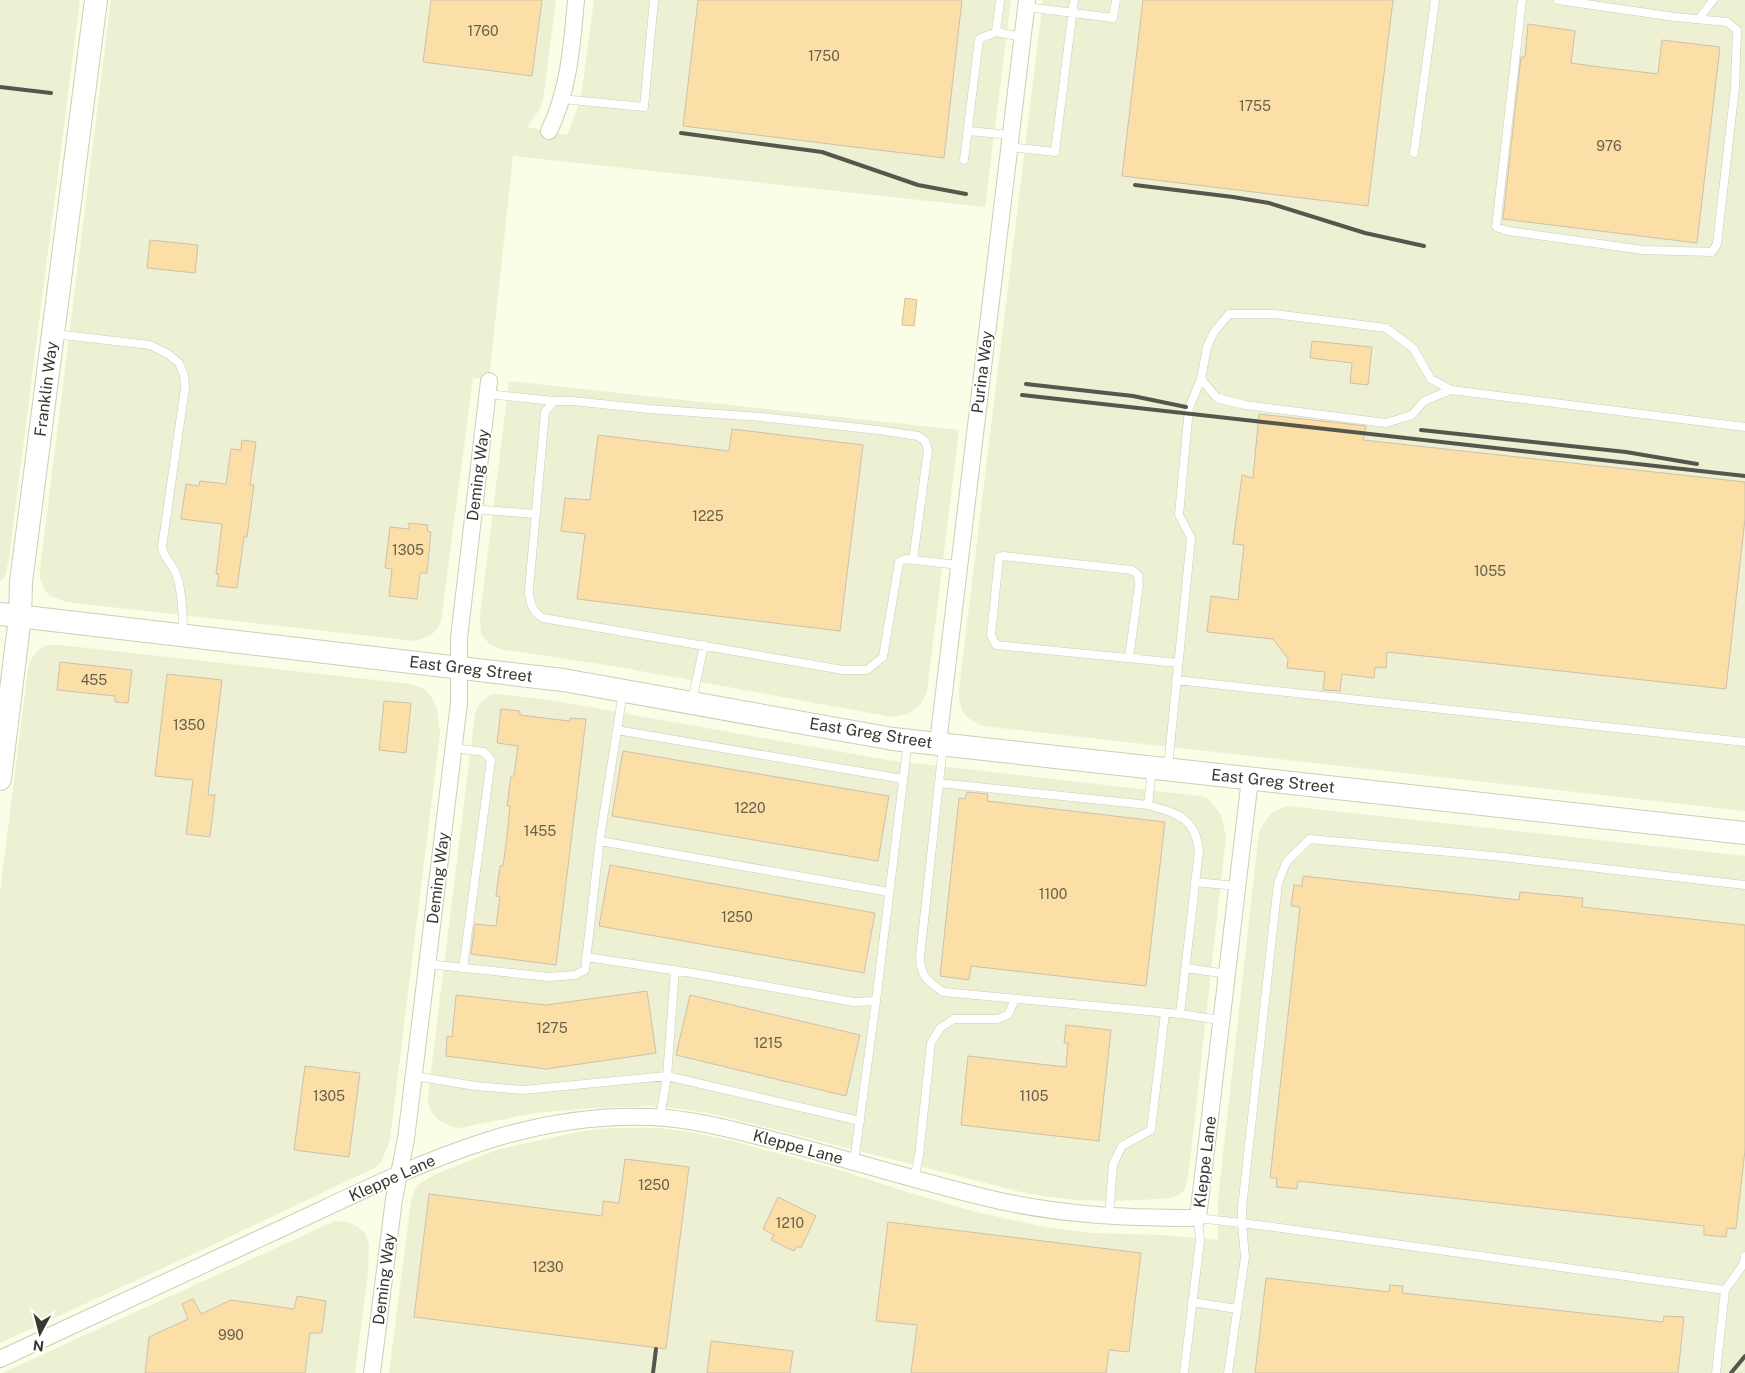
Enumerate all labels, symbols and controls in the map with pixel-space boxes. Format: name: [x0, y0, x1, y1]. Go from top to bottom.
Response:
house number: 1760: [467, 23, 499, 39]
house number: 1750: [808, 48, 840, 64]
house number: 1755: [1239, 98, 1271, 114]
house number: 976: [1596, 138, 1622, 154]
street label: Purina Way: [968, 329, 997, 414]
street label: Franklin Way: [31, 340, 61, 438]
street label: Deming Way: [463, 428, 493, 522]
house number: 1225: [692, 508, 724, 524]
house number: 1305: [392, 542, 424, 558]
house number: 1055: [1474, 563, 1506, 579]
street label: East Greg Street: [408, 652, 534, 686]
house number: 455: [81, 672, 107, 688]
street label: East Greg Street: [808, 714, 934, 752]
house number: 1350: [173, 717, 205, 733]
street label: East Greg Street: [1210, 765, 1336, 797]
house number: 1220: [735, 800, 765, 816]
house number: 1455: [524, 823, 556, 839]
street label: Deming Way: [423, 831, 453, 925]
house number: 1100: [1039, 886, 1067, 902]
house number: 1250: [721, 909, 753, 925]
house number: 1275: [536, 1020, 568, 1036]
house number: 1215: [754, 1035, 782, 1051]
house number: 1305: [313, 1088, 345, 1104]
house number: 1105: [1020, 1088, 1048, 1104]
street label: Kleppe Lane: [1190, 1115, 1220, 1209]
street label: Kleppe Lane: [751, 1126, 845, 1168]
street label: Kleppe Lane: [346, 1151, 438, 1205]
house number: 1250: [638, 1177, 670, 1193]
house number: 1210: [776, 1215, 804, 1231]
street label: Deming Way: [369, 1232, 399, 1326]
house number: 1230: [532, 1259, 564, 1275]
north arrow: [15, 1308, 65, 1358]
house number: 990: [218, 1327, 244, 1343]
text: N: [32, 1337, 45, 1355]

